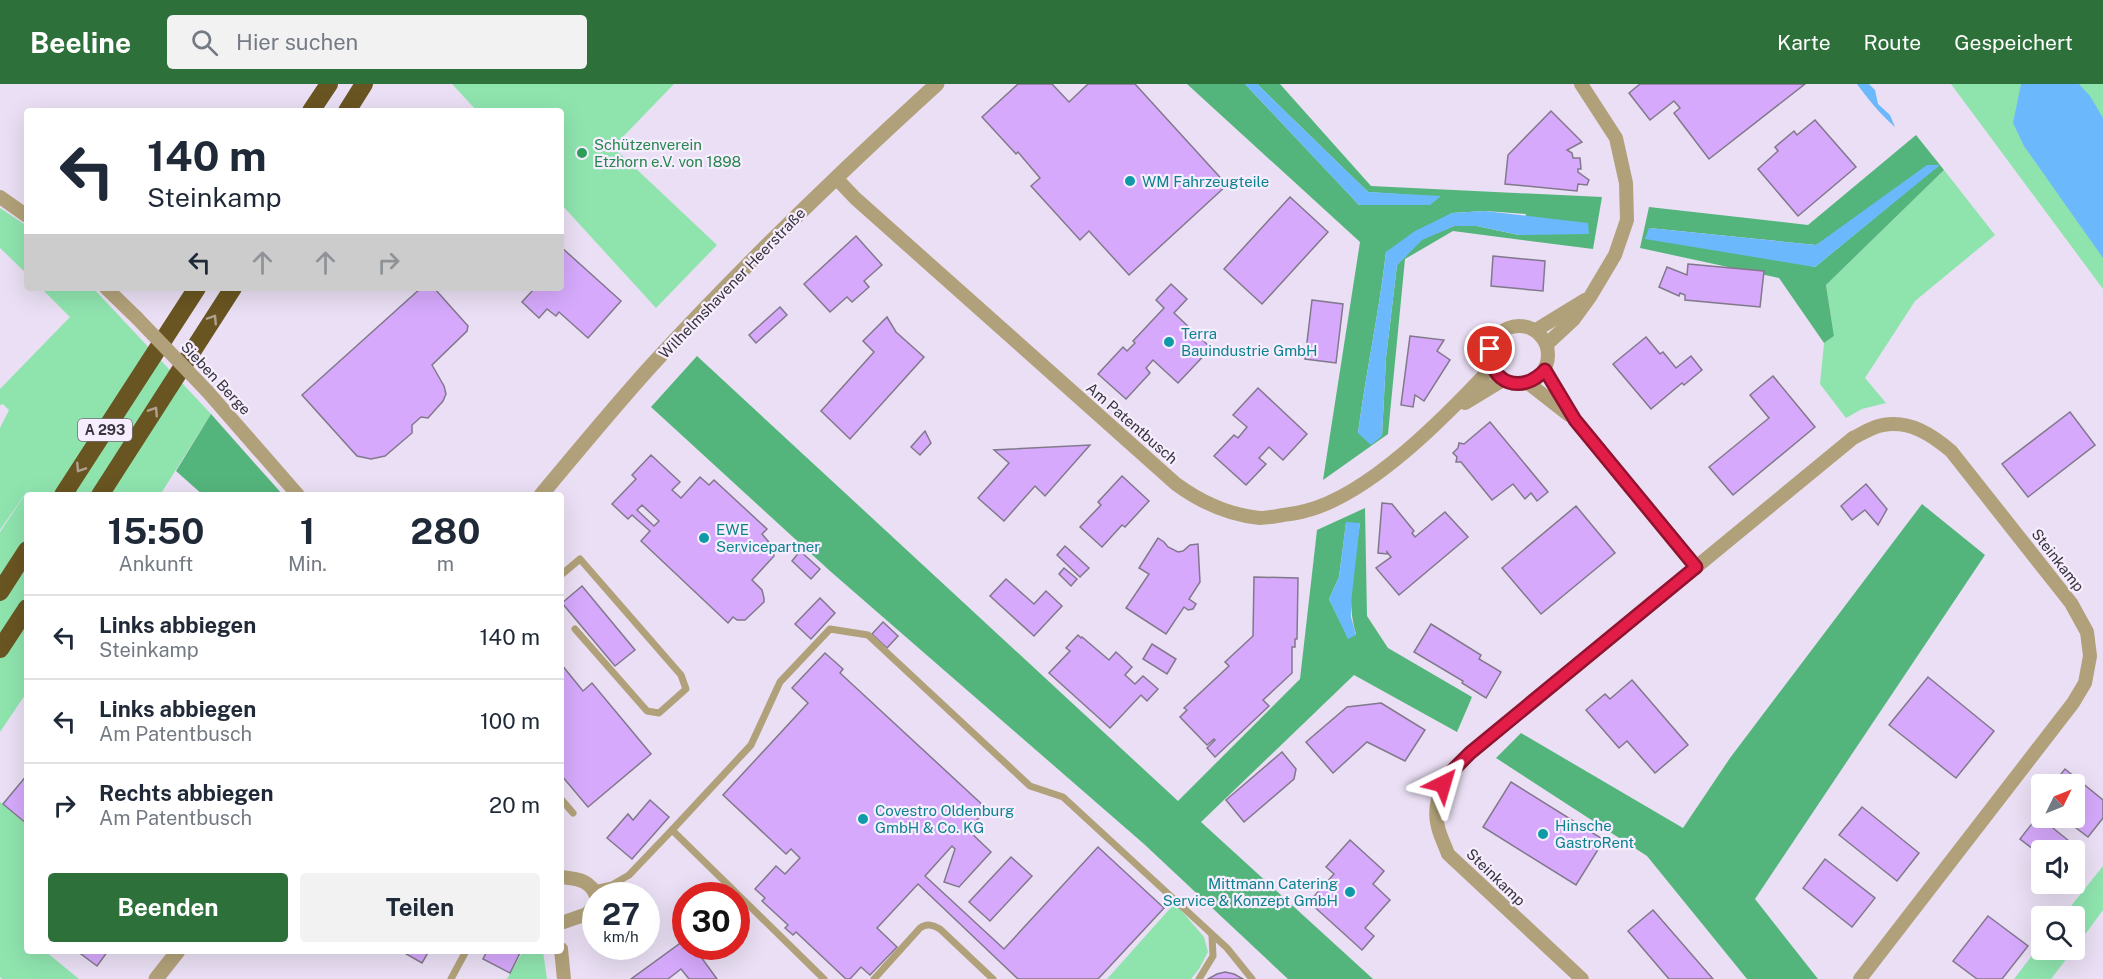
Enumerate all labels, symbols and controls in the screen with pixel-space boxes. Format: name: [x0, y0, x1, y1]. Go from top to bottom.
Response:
search box: [167, 15, 587, 69]
text: Beeline: [30, 26, 131, 59]
icon: search: [188, 26, 221, 59]
text: Hier suchen: [236, 29, 358, 55]
text: Karte: [1777, 30, 1831, 55]
text: Route: [1864, 30, 1921, 55]
text: Gespeichert: [1954, 30, 2073, 55]
text: 140 m: [147, 131, 267, 180]
icon: left: [48, 132, 126, 210]
place label: Schützenverein Etzhorn e.V. von 1898: [594, 136, 741, 170]
marker: Schützenverein Etzhorn e.V. von 1898: [575, 146, 589, 160]
place label: WM Fahrzeugteile: [1142, 173, 1269, 190]
marker: WM Fahrzeugteile: [1123, 174, 1137, 188]
text: Steinkamp: [147, 181, 282, 213]
street label: Wilhelmshavener Heerstraße: [656, 204, 808, 362]
icon: left: [183, 246, 216, 279]
icon: ahead: [246, 246, 279, 279]
icon: ahead: [309, 246, 342, 279]
icon: right: [372, 246, 405, 279]
one-way arrow: [206, 315, 217, 326]
pin: [1464, 323, 1515, 374]
place label: Terra Bauindustrie GmbH: [1181, 325, 1317, 359]
icon: arrive: [1473, 332, 1506, 365]
marker: Terra Bauindustrie GmbH: [1162, 335, 1176, 349]
street label: Sieben Berge: [178, 338, 254, 418]
street label: Am Patentbusch: [1083, 379, 1181, 467]
one-way arrow: [147, 406, 158, 417]
road number: A 293: [78, 419, 132, 441]
one-way arrow: [77, 461, 88, 472]
text: 15:50: [108, 510, 204, 552]
text: 1: [300, 510, 315, 552]
text: 280: [410, 510, 480, 552]
place label: EWE Servicepartner: [716, 521, 820, 555]
street label: Steinkamp: [2028, 525, 2088, 595]
marker: EWE Servicepartner: [697, 531, 711, 545]
text: Ankunft: [119, 552, 193, 576]
text: Min.: [288, 552, 327, 576]
text: m: [437, 552, 454, 576]
text: Links abbiegen: [99, 612, 256, 638]
icon: left: [48, 621, 81, 654]
text: 140 m: [479, 624, 540, 650]
text: Steinkamp: [99, 638, 199, 662]
text: Links abbiegen: [99, 696, 256, 722]
icon: left: [48, 705, 81, 738]
text: 100 m: [480, 708, 540, 734]
text: Am Patentbusch: [99, 722, 252, 746]
position arrow: [1411, 752, 1475, 816]
north arrow: [2031, 774, 2085, 828]
map controls: [2031, 774, 2085, 960]
text: Rechts abbiegen: [99, 780, 274, 806]
icon: right: [48, 789, 81, 822]
text: 20 m: [489, 792, 540, 818]
place label: Covestro Oldenburg GmbH & Co. KG: [875, 802, 1014, 836]
text: Am Patentbusch: [99, 806, 252, 830]
marker: Covestro Oldenburg GmbH & Co. KG: [856, 812, 870, 826]
place label: Hinsche GastroRent: [1555, 817, 1634, 851]
marker: Hinsche GastroRent: [1536, 827, 1550, 841]
button: sound: [2031, 840, 2085, 894]
street label: Steinkamp: [1463, 845, 1529, 909]
button: Beenden: [48, 873, 288, 942]
button: Teilen: [300, 873, 540, 942]
place label: Mittmann Catering Service & Konzept GmbH: [1163, 875, 1338, 909]
speed limit sign: 30: [672, 882, 750, 960]
marker: Mittmann Catering Service & Konzept GmbH: [1343, 885, 1357, 899]
text: 27: [602, 896, 640, 932]
button: search: [2031, 906, 2085, 960]
text: km/h: [603, 928, 639, 945]

